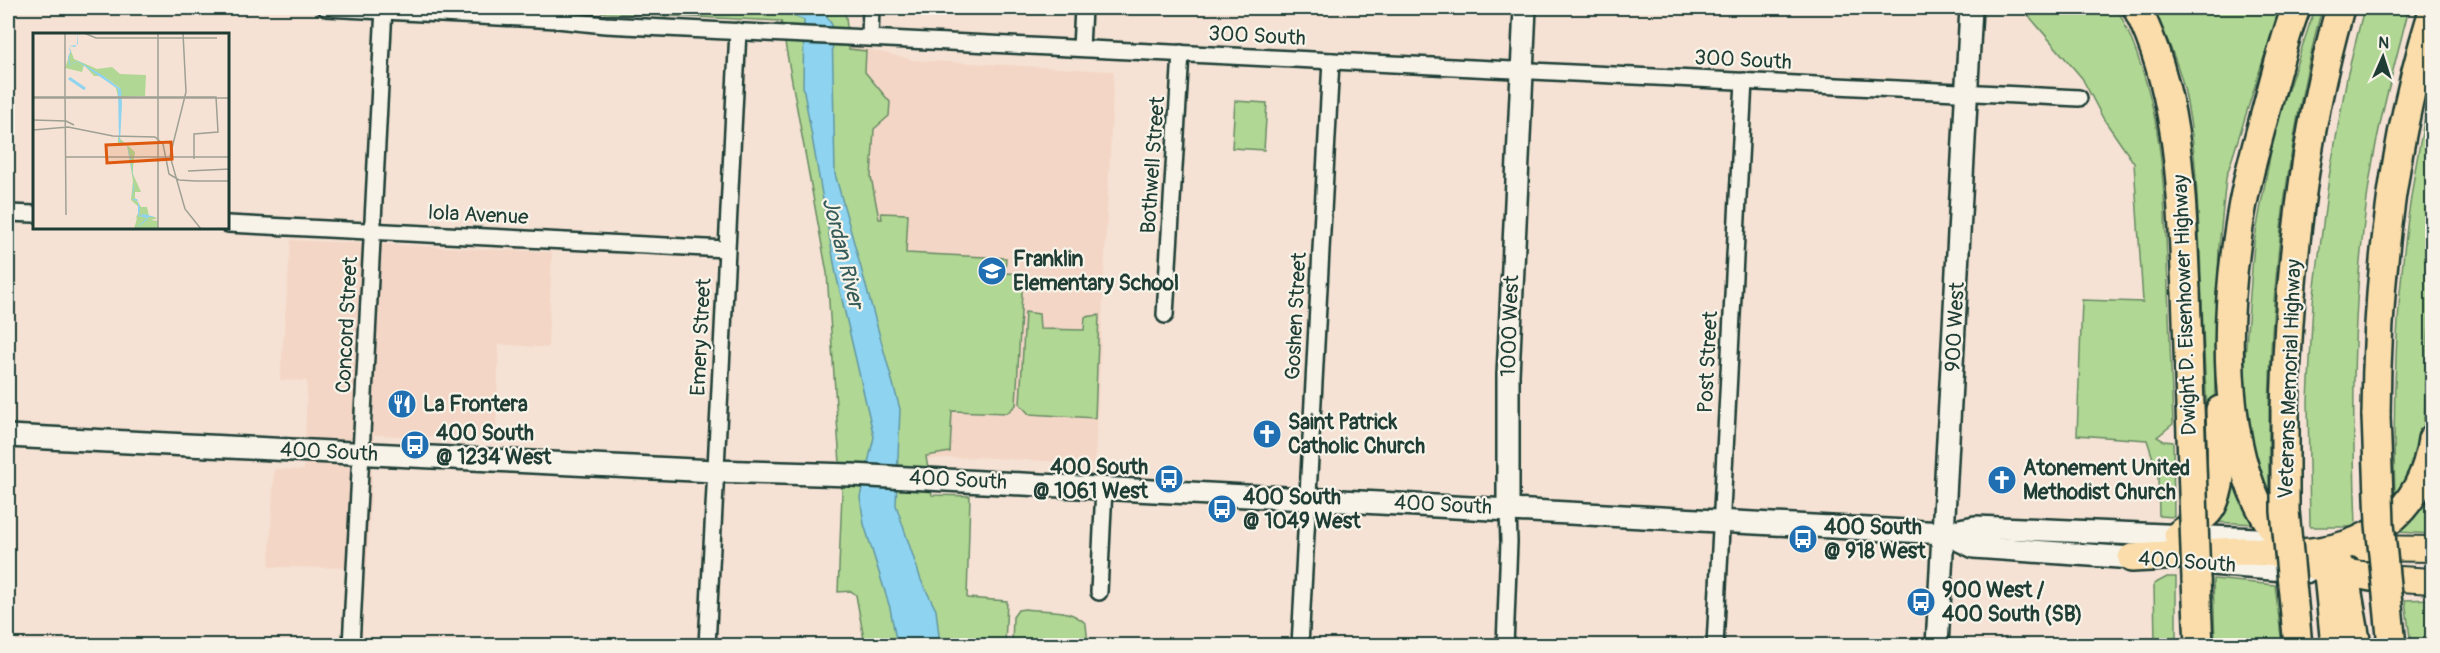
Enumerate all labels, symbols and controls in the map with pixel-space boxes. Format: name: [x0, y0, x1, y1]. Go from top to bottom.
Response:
street label: 300 South: [1208, 20, 1306, 52]
north arrow: [2353, 27, 2413, 87]
inset map: [33, 33, 230, 230]
text: N: [2378, 33, 2390, 53]
street label: 300 South: [1694, 44, 1792, 76]
street label: Bothwell Street: [1135, 95, 1171, 235]
street label: Dwight D. Eisenhower Highway: [2167, 174, 2203, 436]
water label: Jordan River: [816, 195, 871, 314]
street label: Iola Avenue: [427, 199, 530, 231]
place label: Franklin Elementary School: [1013, 246, 1179, 297]
street label: Goshen Street: [1279, 251, 1313, 381]
street label: Concord Street: [330, 255, 364, 394]
school or university icon: Franklin Elementary School: [976, 255, 1008, 287]
street label: Veterans Memorial Highway: [2272, 259, 2308, 499]
street label: 1000 West: [1495, 274, 1525, 377]
street label: Emery Street: [684, 277, 718, 397]
street label: 900 West: [1939, 281, 1971, 373]
street label: Post Street: [1692, 310, 1724, 414]
restaurant icon: La Frontera: [386, 388, 418, 420]
place label: La Frontera: [423, 391, 528, 418]
place label: Saint Patrick Catholic Church: [1288, 409, 1425, 460]
church icon: Saint Patrick Catholic Church: [1251, 418, 1283, 450]
place label: 400 South @ 1234 West: [436, 420, 552, 471]
bus stop icon: 400 South @ 1234 West: [399, 429, 431, 461]
street label: 400 South: [279, 436, 379, 468]
place label: 400 South @ 1061 West: [1033, 454, 1149, 505]
place label: Atonement United Methodist Church: [2023, 455, 2190, 506]
bus stop icon: 400 South @ 1061 West: [1153, 463, 1185, 495]
street label: 400 South: [908, 464, 1008, 496]
church icon: Atonement United Methodist Church: [1986, 464, 2018, 496]
place label: 400 South @ 1049 West: [1243, 484, 1361, 535]
street label: 400 South: [1393, 489, 1493, 521]
bus stop icon: 400 South @ 1049 West: [1206, 493, 1238, 525]
place label: 400 South @ 918 West: [1824, 514, 1926, 565]
bus stop icon: 400 South @ 918 West: [1787, 523, 1819, 555]
street label: 400 South: [2137, 545, 2237, 579]
place label: 900 West / 400 South (SB): [1942, 577, 2083, 628]
bus stop icon: 900 West / 400 South (SB): [1905, 586, 1937, 618]

